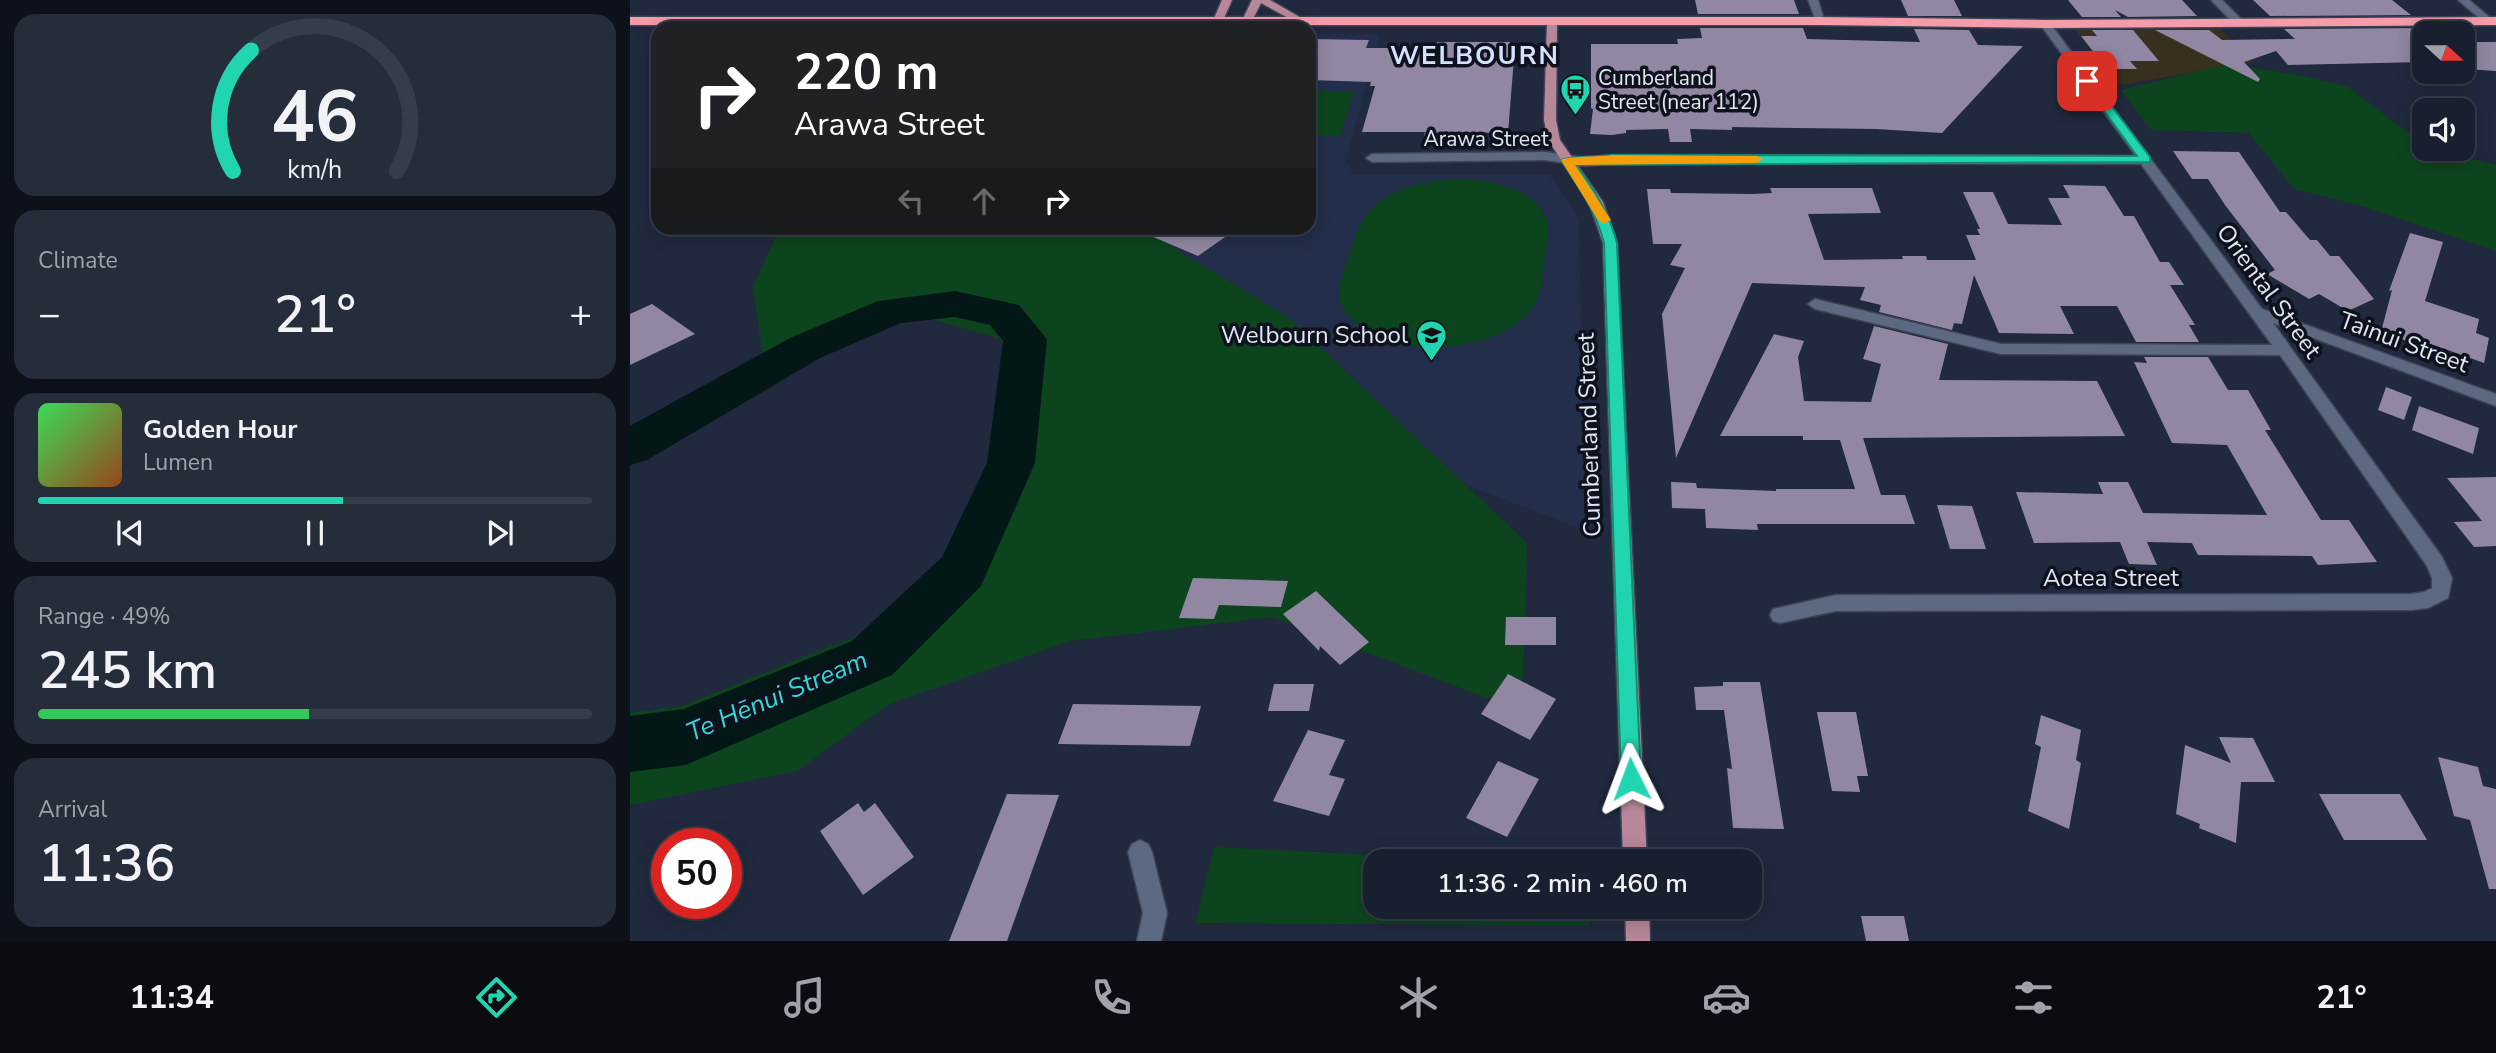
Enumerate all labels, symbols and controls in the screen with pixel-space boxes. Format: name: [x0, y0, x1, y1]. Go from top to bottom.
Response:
north arrow: [2412, 21, 2474, 84]
map controls: [2412, 21, 2475, 161]
district label: WELBOURN: [1390, 38, 1560, 73]
text: 220 m: [794, 39, 938, 106]
icon: right: [679, 49, 770, 140]
pin: [2057, 51, 2117, 111]
icon: arrive: [2068, 62, 2106, 100]
place label: Cumberland Street (near 112): [1598, 64, 1759, 116]
text: 46: [271, 67, 359, 167]
bus stop icon: Cumberland Street (near 112): [1558, 73, 1592, 117]
button: sound: [2412, 98, 2475, 161]
text: Arawa Street: [794, 103, 985, 146]
street label: Arawa Street: [1423, 125, 1549, 153]
text: km/h: [287, 153, 343, 187]
icon: left: [892, 182, 930, 220]
icon: ahead: [965, 182, 1003, 220]
icon: right: [1038, 182, 1076, 220]
street label: Oriental Street: [2209, 217, 2329, 365]
text: Climate: [38, 245, 118, 276]
text: 21°: [274, 279, 356, 350]
text: −: [38, 289, 61, 340]
text: +: [569, 289, 592, 340]
street label: Tainui Street: [2335, 304, 2474, 380]
school or university icon: Welbourn School: [1414, 318, 1448, 362]
place label: Welbourn School: [1221, 319, 1408, 351]
street label: Cumberland Street: [1569, 332, 1609, 538]
text: Golden Hour: [143, 412, 298, 447]
text: Lumen: [143, 447, 213, 478]
icon: previous: [111, 514, 149, 552]
icon: pause: [296, 514, 334, 552]
icon: next: [481, 514, 519, 552]
street label: Aotea Street: [2043, 562, 2180, 594]
text: Range · 49%: [38, 601, 170, 632]
text: 245 km: [38, 635, 217, 706]
water label: Te Hēnui Stream: [681, 642, 873, 750]
position arrow: [1594, 742, 1668, 816]
text: Arrival: [38, 794, 107, 825]
text: 11:36: [38, 828, 175, 899]
speed limit sign: 50: [651, 828, 742, 919]
text: 11:36 · 2 min · 460 m: [1437, 866, 1688, 901]
icon: directions: [472, 973, 521, 1022]
icon: music: [780, 973, 829, 1022]
icon: phone: [1087, 973, 1136, 1022]
icon: climate: [1394, 973, 1443, 1022]
icon: car: [1702, 973, 1751, 1022]
icon: filters: [2009, 973, 2058, 1022]
text: 11:34: [129, 976, 214, 1019]
text: 21°: [2316, 976, 2367, 1019]

